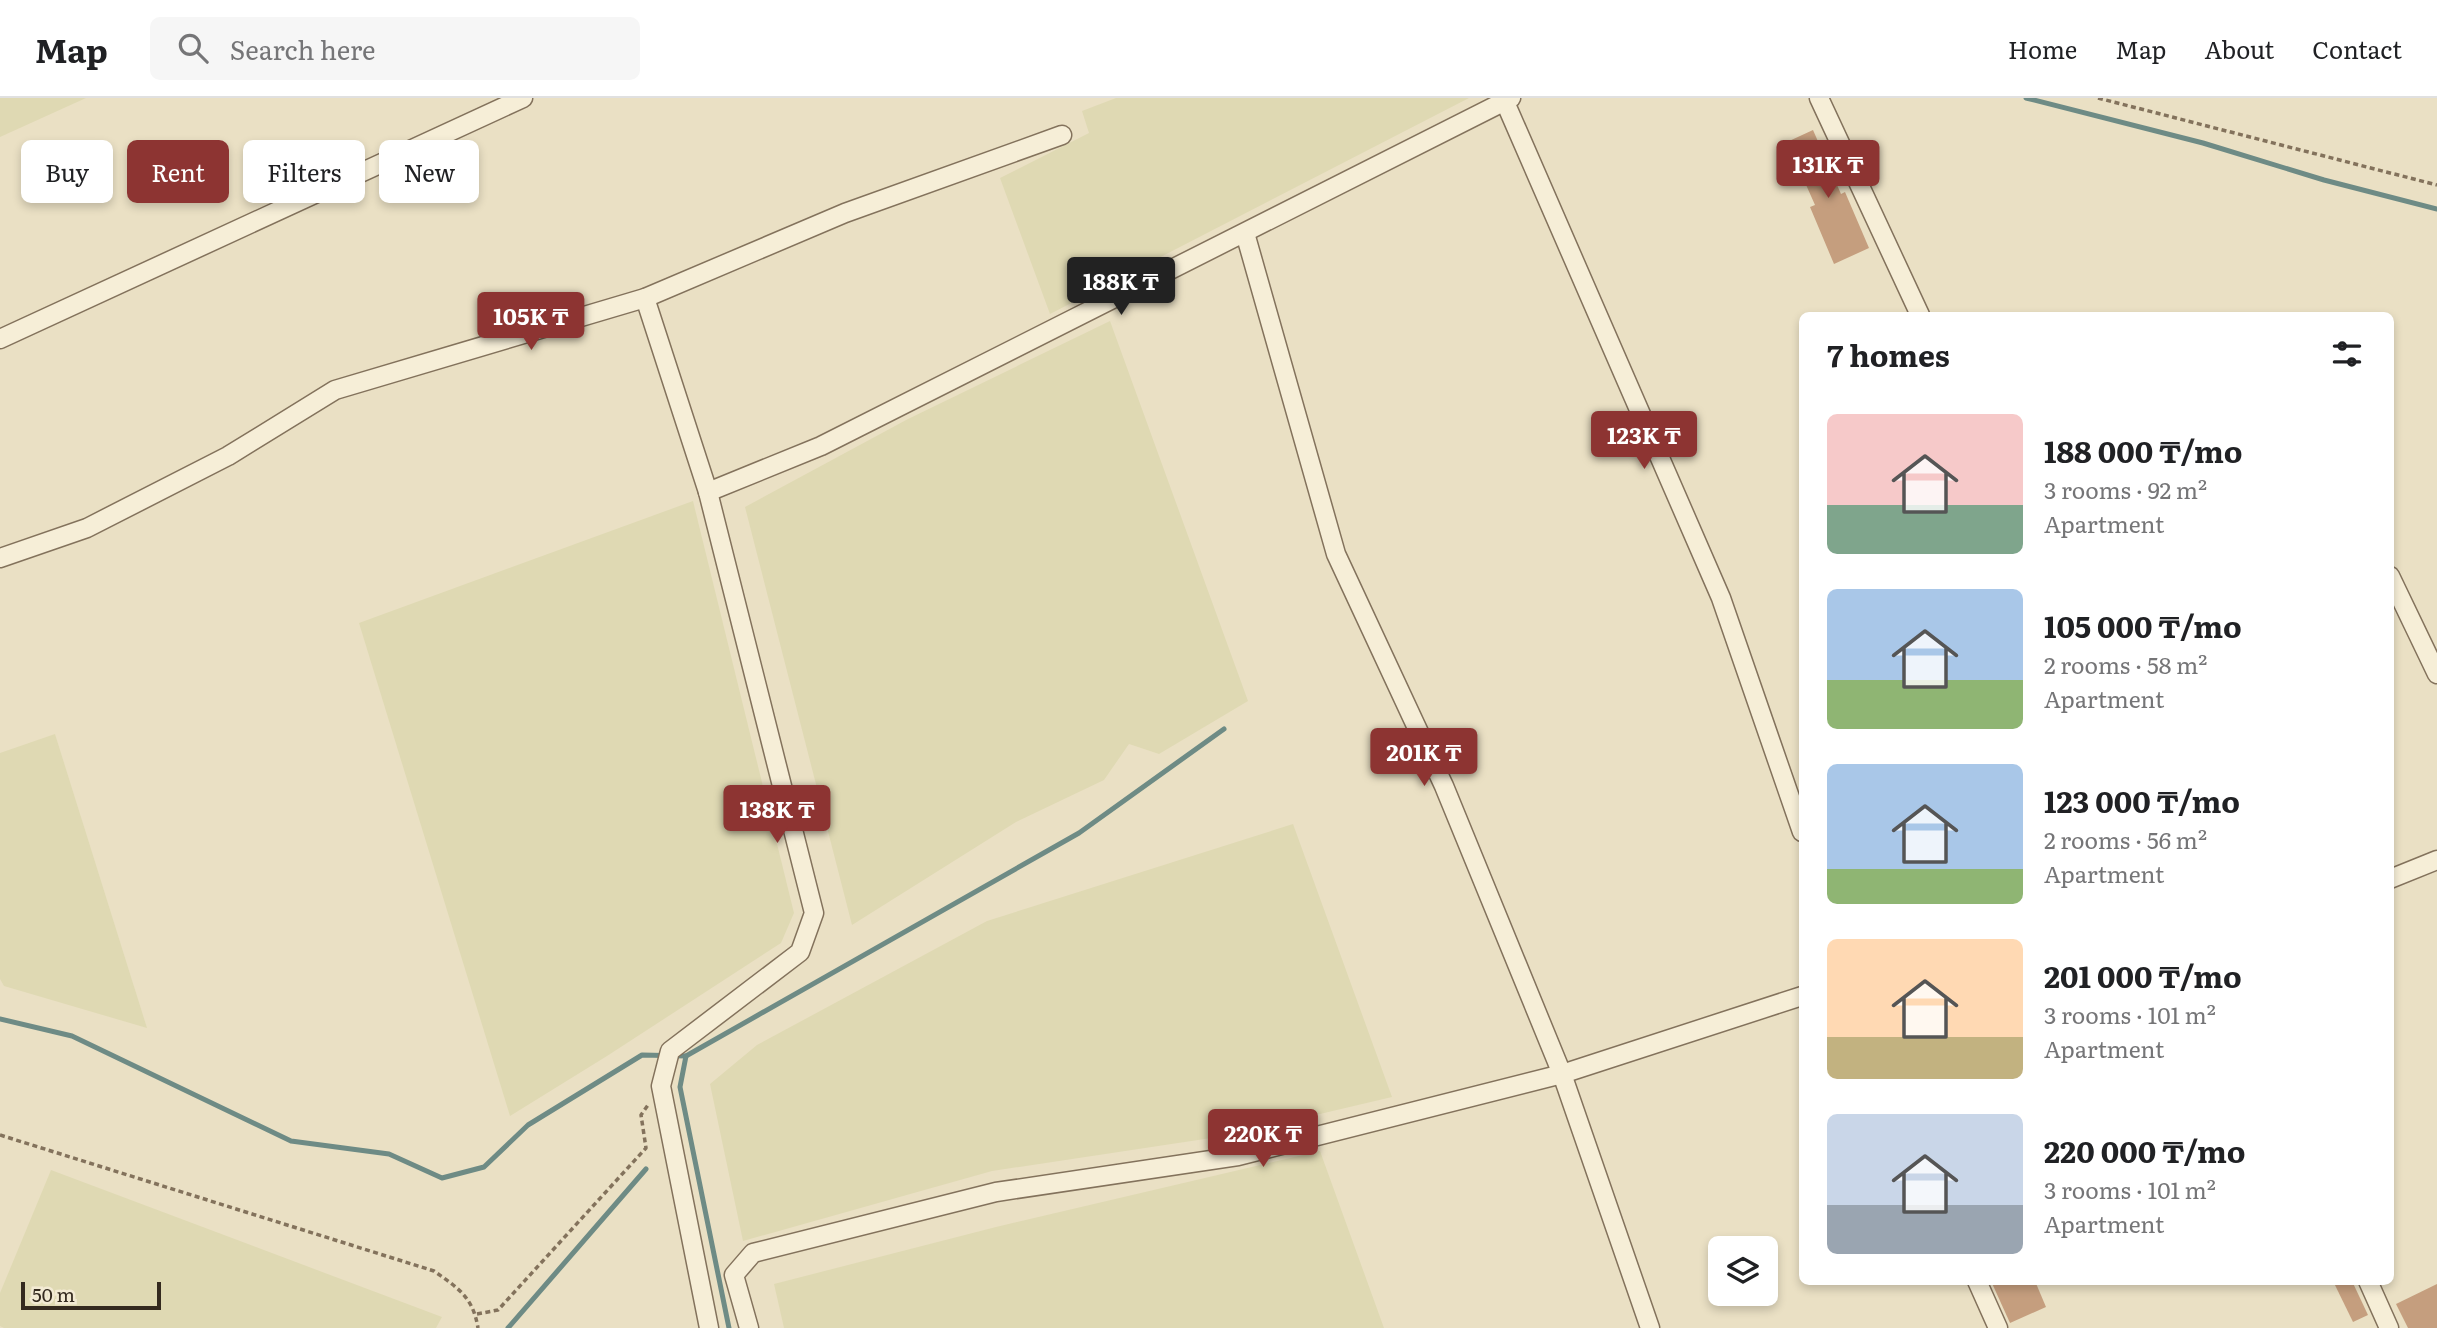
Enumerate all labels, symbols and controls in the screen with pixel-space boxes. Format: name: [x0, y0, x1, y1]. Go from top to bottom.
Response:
search box: [150, 17, 640, 80]
text: Map: [35, 24, 108, 73]
icon: search: [174, 29, 212, 67]
text: Search here: [230, 29, 376, 68]
text: Home: [2008, 31, 2077, 66]
text: Map: [2115, 31, 2166, 66]
text: About: [2204, 31, 2274, 66]
text: Contact: [2312, 31, 2402, 66]
chip: Buy: [21, 140, 113, 203]
chip: Rent: [127, 140, 229, 203]
chip: Filters: [243, 140, 365, 203]
chip: New: [379, 140, 479, 203]
pin: 131K ₸: [1771, 140, 1885, 200]
text: 131K ₸: [1792, 146, 1864, 180]
pin: 188K ₸: [1064, 258, 1178, 317]
text: 188K ₸: [1083, 263, 1159, 297]
pin: 105K ₸: [474, 292, 588, 352]
text: 105K ₸: [493, 298, 569, 332]
text: 7 homes: [1827, 332, 1950, 376]
icon: filters: [2328, 335, 2366, 373]
pin: 123K ₸: [1587, 412, 1701, 471]
text: 123K ₸: [1607, 417, 1681, 451]
text: 188 000 ₸/mo: [2044, 428, 2243, 472]
icon: home: [1883, 442, 1967, 526]
text: 3 rooms · 92 m²: [2044, 472, 2207, 506]
text: Apartment: [2044, 506, 2164, 540]
text: 105 000 ₸/mo: [2044, 603, 2242, 647]
icon: home: [1883, 617, 1967, 701]
text: 2 rooms · 58 m²: [2044, 647, 2207, 681]
text: Apartment: [2044, 681, 2164, 715]
pin: 201K ₸: [1367, 728, 1481, 788]
text: 201K ₸: [1386, 734, 1462, 768]
text: 123 000 ₸/mo: [2044, 778, 2240, 822]
pin: 138K ₸: [720, 786, 834, 845]
text: 138K ₸: [739, 791, 815, 825]
icon: home: [1883, 792, 1967, 876]
text: 2 rooms · 56 m²: [2044, 822, 2207, 856]
text: Apartment: [2044, 856, 2164, 890]
text: 201 000 ₸/mo: [2044, 953, 2242, 997]
icon: home: [1883, 967, 1967, 1051]
text: 3 rooms · 101 m²: [2044, 997, 2216, 1031]
text: Apartment: [2044, 1031, 2164, 1065]
pin: 220K ₸: [1206, 1110, 1320, 1169]
text: 220K ₸: [1224, 1115, 1302, 1149]
text: 220 000 ₸/mo: [2044, 1128, 2245, 1172]
icon: home: [1883, 1142, 1967, 1226]
text: 3 rooms · 101 m²: [2044, 1172, 2216, 1206]
text: Apartment: [2044, 1206, 2164, 1240]
map controls: [1708, 1236, 1778, 1306]
button: layers: [1708, 1236, 1778, 1306]
scale bar: [21, 1279, 161, 1311]
text: 50 m: [32, 1280, 75, 1308]

